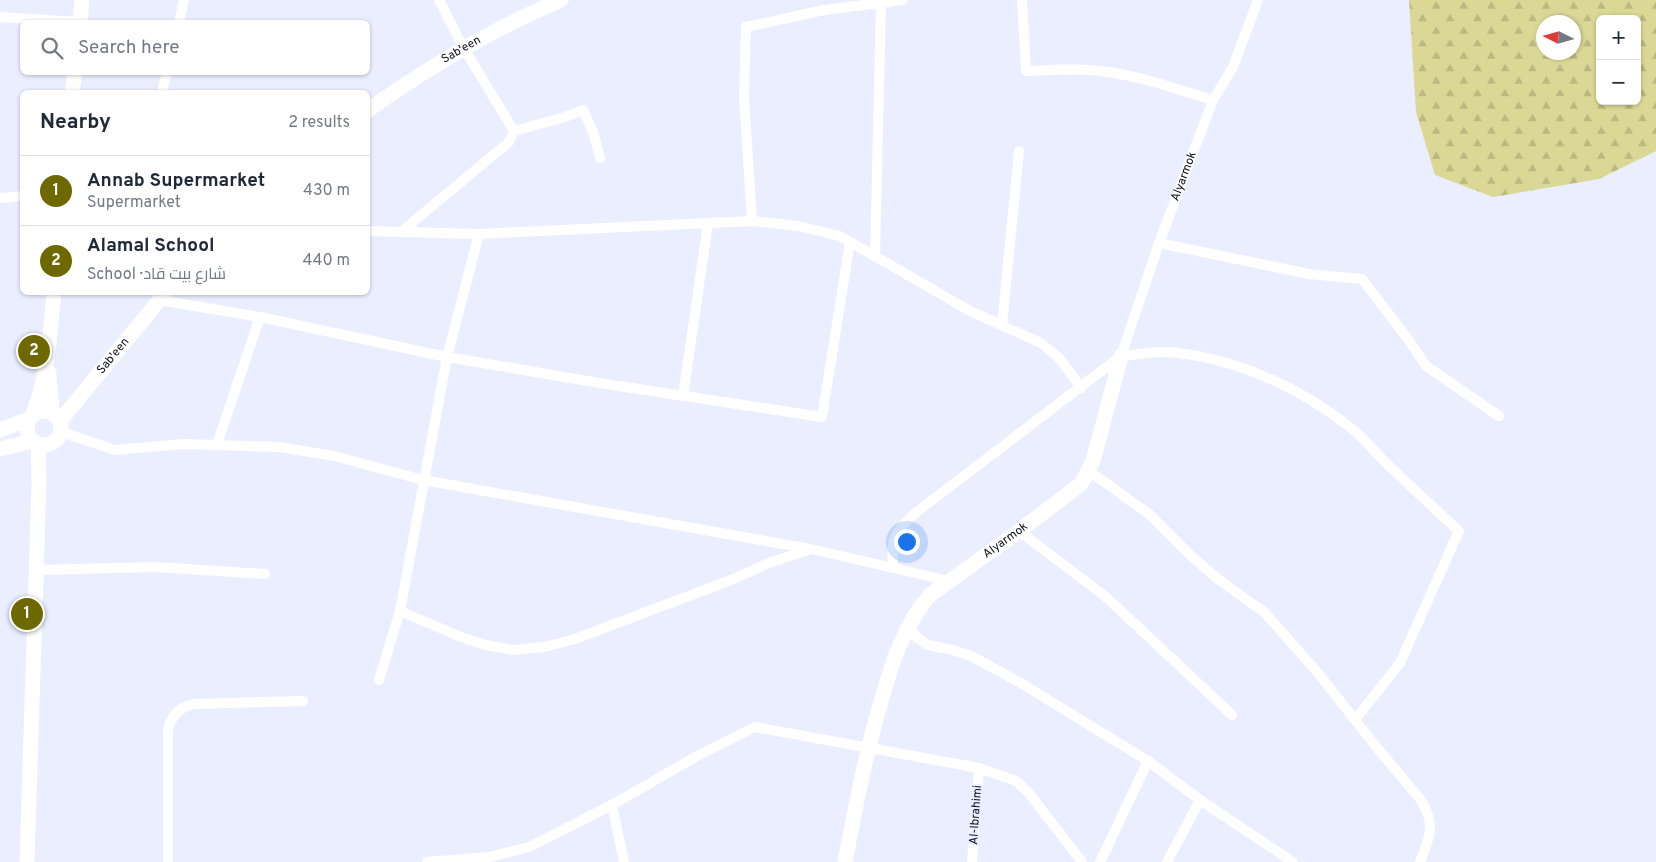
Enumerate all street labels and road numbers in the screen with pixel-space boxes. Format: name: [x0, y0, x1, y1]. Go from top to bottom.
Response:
street label: Sab'een: [439, 32, 484, 68]
street label: Alyarmok: [1167, 149, 1201, 204]
street label: Sab'een: [94, 334, 133, 378]
street label: Alyarmok: [980, 519, 1031, 562]
street label: Al-Ibrahimi: [966, 785, 986, 845]

